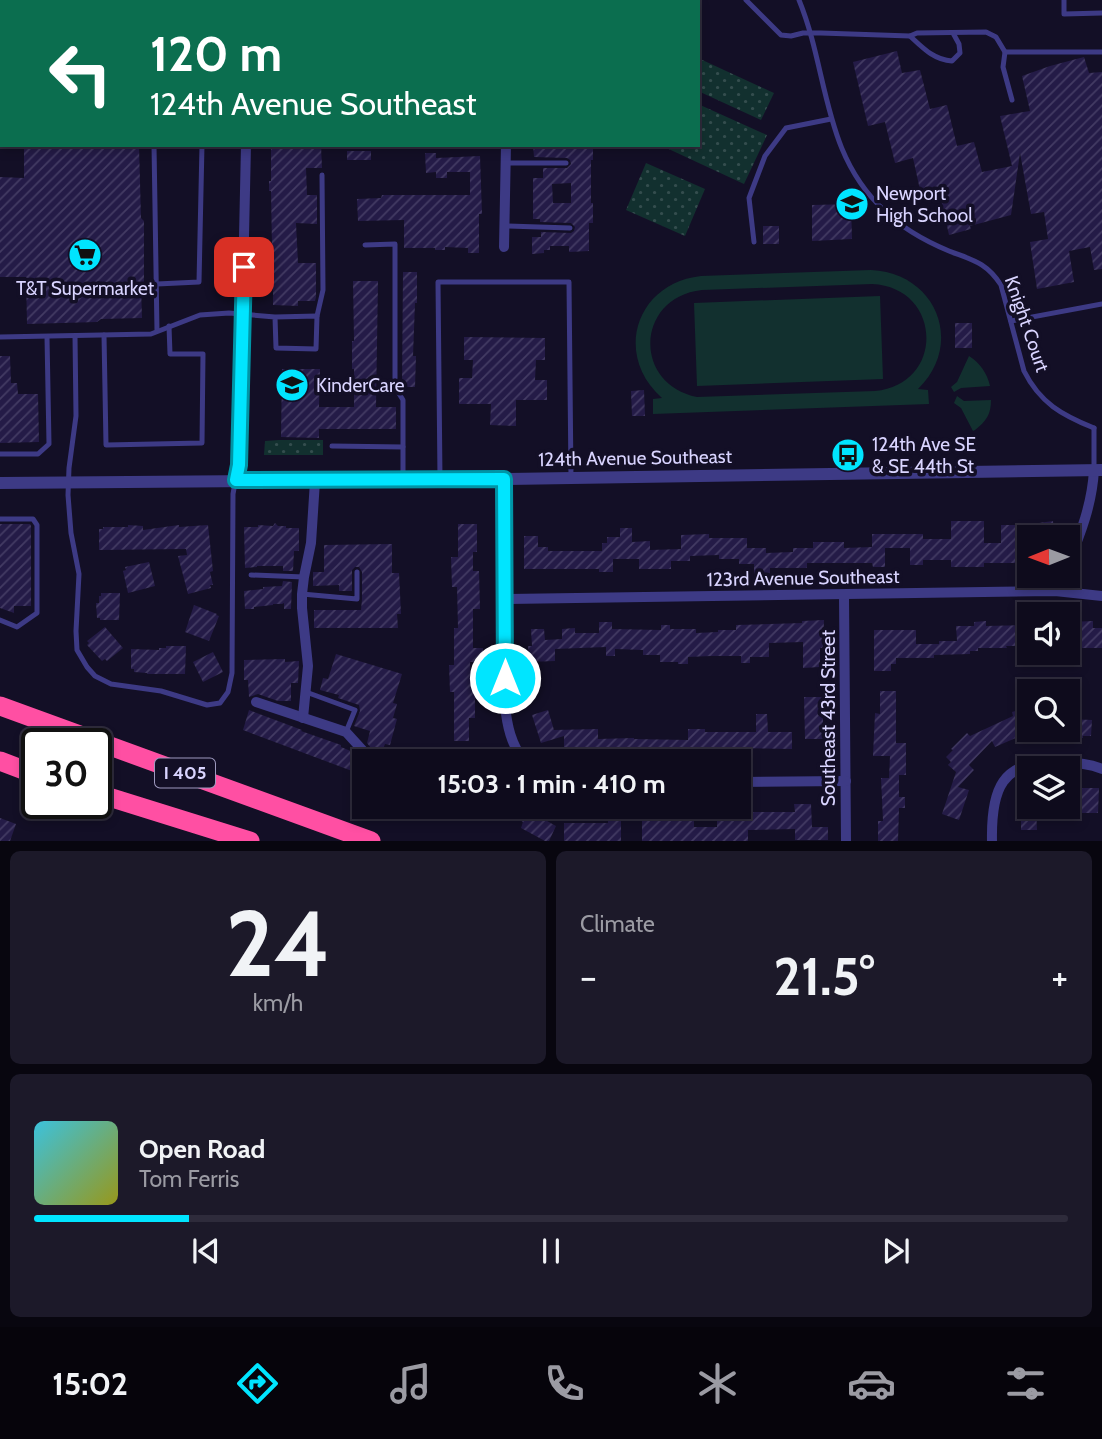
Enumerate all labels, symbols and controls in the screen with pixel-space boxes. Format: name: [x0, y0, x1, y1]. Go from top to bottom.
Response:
text: 120 m: [150, 24, 282, 83]
icon: left: [35, 28, 126, 119]
text: 124th Avenue Southeast: [150, 84, 477, 123]
place label: Newport High School: [876, 182, 973, 227]
school or university icon: Newport High School: [833, 185, 871, 223]
supermarket icon: T&T Supermarket: [66, 236, 104, 274]
pin: [214, 237, 274, 297]
icon: arrive: [225, 248, 263, 286]
street label: Knight Court: [1000, 273, 1054, 376]
place label: T&T Supermarket: [16, 277, 155, 300]
school or university icon: KinderCare: [273, 366, 311, 404]
place label: KinderCare: [316, 374, 405, 397]
place label: 124th Ave SE & SE 44th St: [872, 433, 976, 478]
bus stop icon: 124th Ave SE & SE 44th St: [829, 436, 867, 474]
street label: 124th Avenue Southeast: [538, 445, 733, 471]
north arrow: [1017, 525, 1080, 588]
map controls: [1017, 525, 1080, 819]
street label: 123rd Avenue Southeast: [706, 565, 900, 591]
button: sound: [1017, 602, 1080, 665]
street label: Southeast 43rd Street: [817, 629, 840, 806]
position arrow: [468, 641, 542, 715]
button: search: [1017, 679, 1080, 742]
speed limit sign: 30: [21, 728, 112, 819]
button: layers: [1017, 756, 1080, 819]
road number: I 405: [155, 758, 215, 788]
text: 15:03 · 1 min · 410 m: [437, 768, 666, 800]
text: 24: [226, 888, 330, 999]
text: Climate: [580, 910, 655, 938]
text: 21.5°: [773, 945, 875, 1008]
text: −: [580, 953, 597, 1000]
text: +: [1051, 953, 1068, 1000]
text: km/h: [253, 989, 303, 1017]
text: Open Road: [139, 1133, 265, 1165]
text: Tom Ferris: [139, 1165, 239, 1193]
icon: previous: [187, 1232, 225, 1270]
icon: pause: [532, 1232, 570, 1270]
icon: next: [877, 1232, 915, 1270]
icon: directions: [233, 1359, 282, 1408]
icon: music: [386, 1359, 435, 1408]
icon: phone: [540, 1359, 589, 1408]
icon: climate: [693, 1359, 742, 1408]
icon: car: [847, 1359, 896, 1408]
icon: filters: [1001, 1359, 1050, 1408]
text: 15:02: [52, 1364, 128, 1403]

